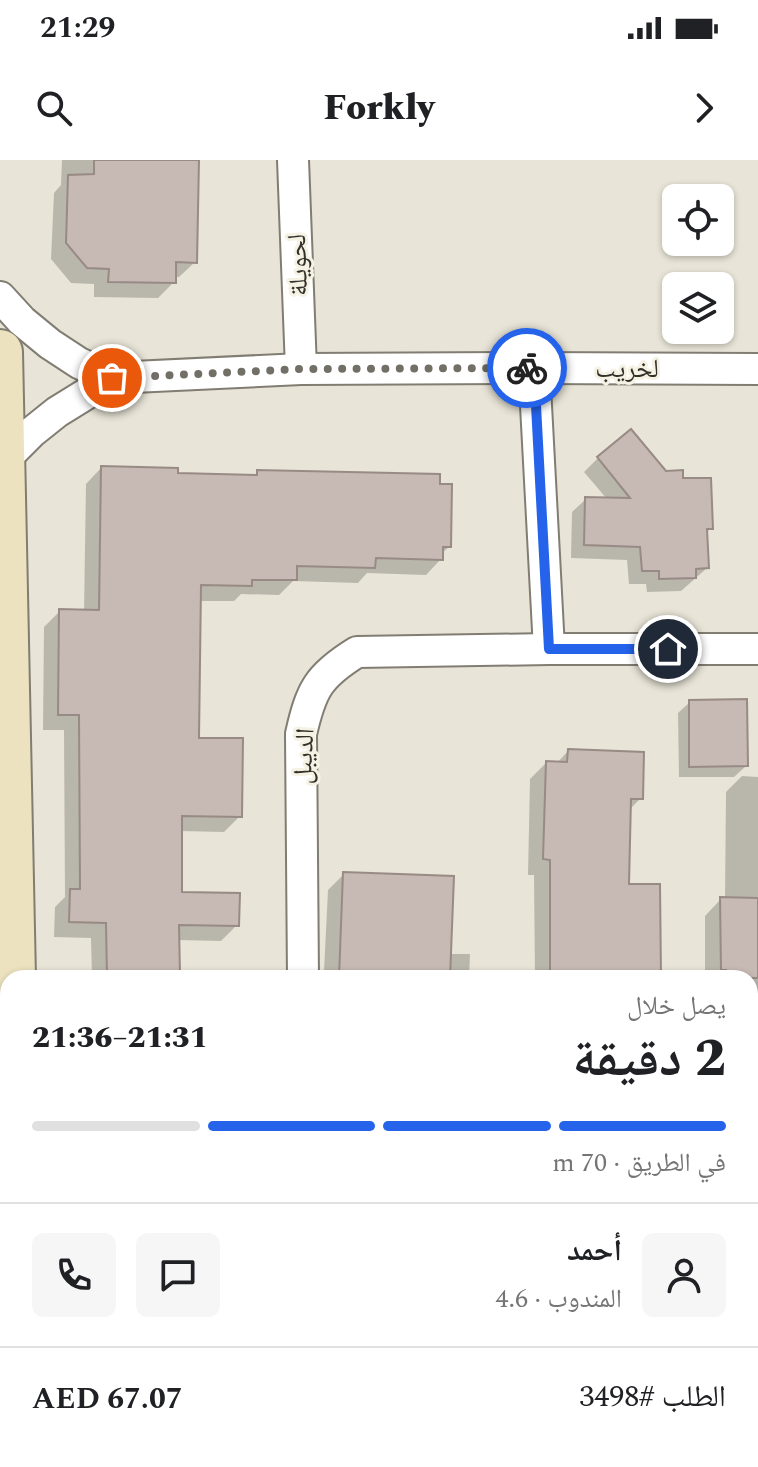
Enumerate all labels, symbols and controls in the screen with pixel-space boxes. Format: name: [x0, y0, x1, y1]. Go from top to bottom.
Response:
text: 21:29: [40, 5, 115, 51]
text: Forkly: [324, 81, 434, 136]
icon: search: [32, 86, 76, 130]
icon: forward: [682, 86, 726, 130]
map controls: [662, 184, 734, 344]
button: locate: [662, 184, 734, 256]
street label: لحويلة: [277, 233, 319, 297]
button: layers: [662, 272, 734, 344]
courier: [487, 328, 567, 408]
pin: [78, 344, 146, 412]
icon: bike: [505, 346, 549, 390]
street label: لخريب: [595, 349, 659, 389]
icon: bag: [90, 356, 134, 400]
pin: [634, 615, 702, 683]
icon: home: [646, 627, 690, 671]
street label: الديبل: [283, 727, 325, 785]
text: يصل خلال: [627, 986, 726, 1026]
text: 21:31–21:36: [32, 1015, 208, 1061]
text: 2 دقيقة: [573, 1020, 726, 1099]
text: في الطريق · 70 m: [552, 1143, 726, 1183]
text: أحمد: [567, 1228, 622, 1274]
button: phone: [32, 1233, 116, 1317]
button: chat: [136, 1233, 220, 1317]
button: person: [642, 1233, 726, 1317]
text: المندوب · 4.6: [495, 1279, 622, 1319]
text: الطلب #3498: [579, 1374, 726, 1420]
text: AED 67.07: [32, 1376, 183, 1422]

